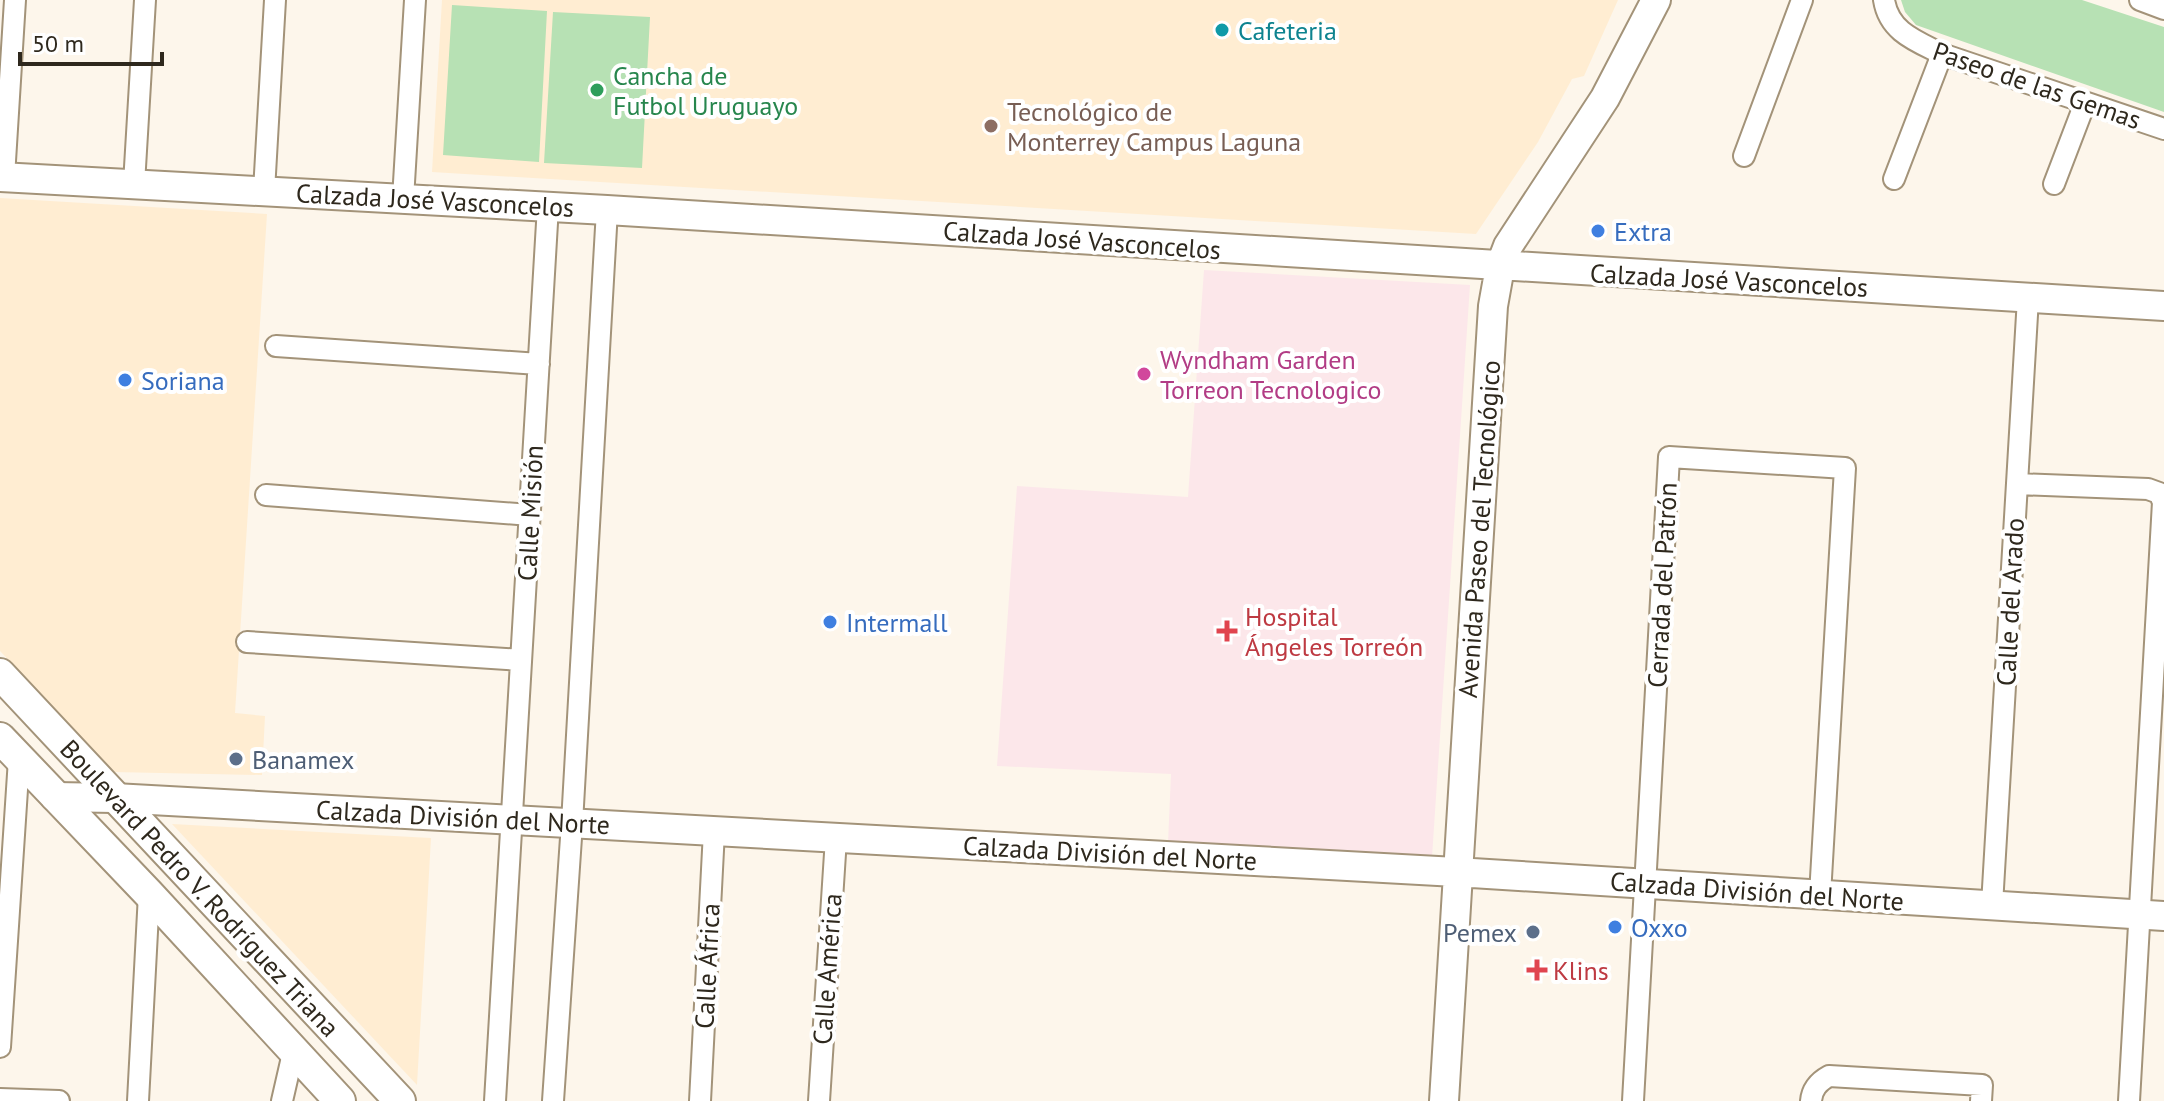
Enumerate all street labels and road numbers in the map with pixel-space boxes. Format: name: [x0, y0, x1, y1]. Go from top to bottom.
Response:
street label: Paseo de las Gemas: [1929, 34, 2145, 136]
street label: Calzada José Vasconcelos: [295, 176, 575, 224]
street label: Calzada José Vasconcelos: [942, 214, 1222, 266]
street label: Calzada José Vasconcelos: [1589, 256, 1869, 304]
street label: Avenida Paseo del Tecnológico: [1451, 359, 1507, 699]
street label: Calle Misión: [510, 444, 550, 582]
street label: Cerrada del Patrón: [1640, 481, 1684, 689]
street label: Calle del Arado: [1989, 517, 2031, 687]
street label: Boulevard Pedro V. Rodríguez Triana: [53, 733, 347, 1043]
street label: Calzada División del Norte: [315, 793, 611, 841]
street label: Calzada División del Norte: [962, 829, 1258, 877]
street label: Calzada División del Norte: [1609, 864, 1905, 918]
street label: Calle América: [805, 892, 849, 1046]
street label: Calle África: [687, 902, 727, 1030]

